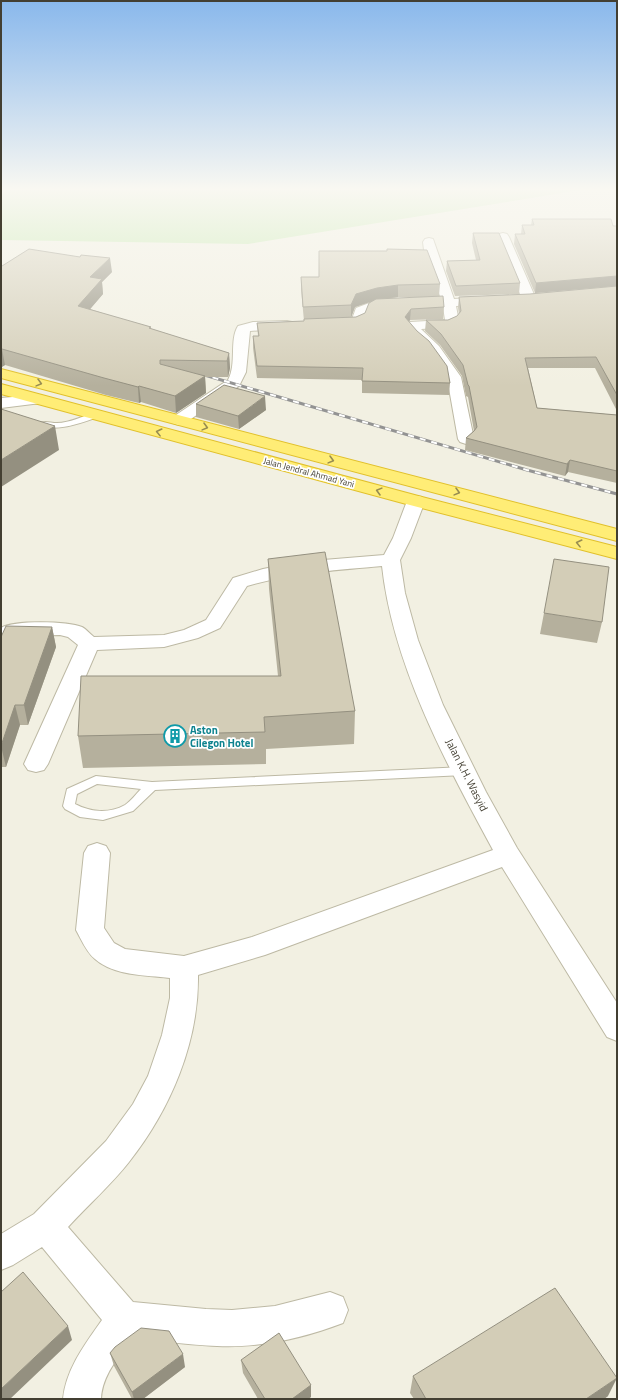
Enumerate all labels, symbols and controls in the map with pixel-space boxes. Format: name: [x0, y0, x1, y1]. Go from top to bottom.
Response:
one-way arrow: [35, 378, 42, 387]
one-way arrow: [201, 422, 208, 431]
one-way arrow: [155, 428, 162, 436]
street label: Jalan Jendral Ahmad Yani: [262, 454, 356, 490]
one-way arrow: [327, 455, 334, 464]
one-way arrow: [375, 487, 382, 496]
one-way arrow: [453, 488, 460, 496]
one-way arrow: [576, 539, 583, 548]
place label: Aston Cilegon Hotel: [190, 722, 253, 751]
building icon: Aston Cilegon Hotel: [162, 723, 188, 749]
street label: Jalan K.H. Wasyid: [442, 736, 492, 814]

